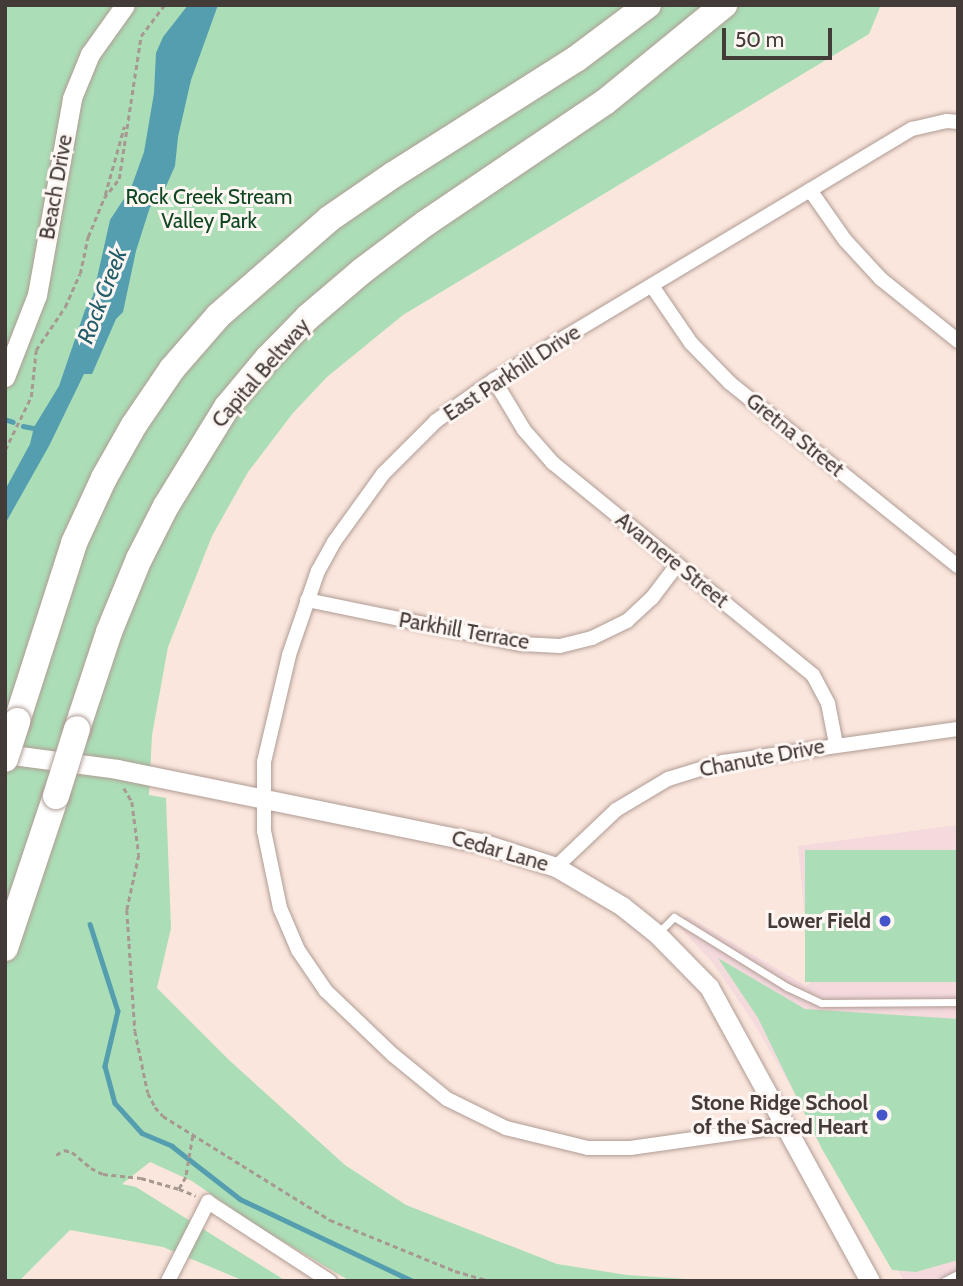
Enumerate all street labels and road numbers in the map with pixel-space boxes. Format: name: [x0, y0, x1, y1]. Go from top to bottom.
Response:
street label: Beach Drive: [34, 133, 78, 241]
street label: Capital Beltway: [207, 313, 315, 433]
street label: East Parkhill Drive: [439, 320, 585, 426]
street label: Gretna Street: [741, 388, 849, 482]
street label: Avamere Street: [611, 507, 733, 613]
street label: Parkhill Terrace: [397, 607, 531, 655]
street label: Chanute Drive: [697, 734, 827, 782]
street label: Cedar Lane: [449, 825, 551, 877]

